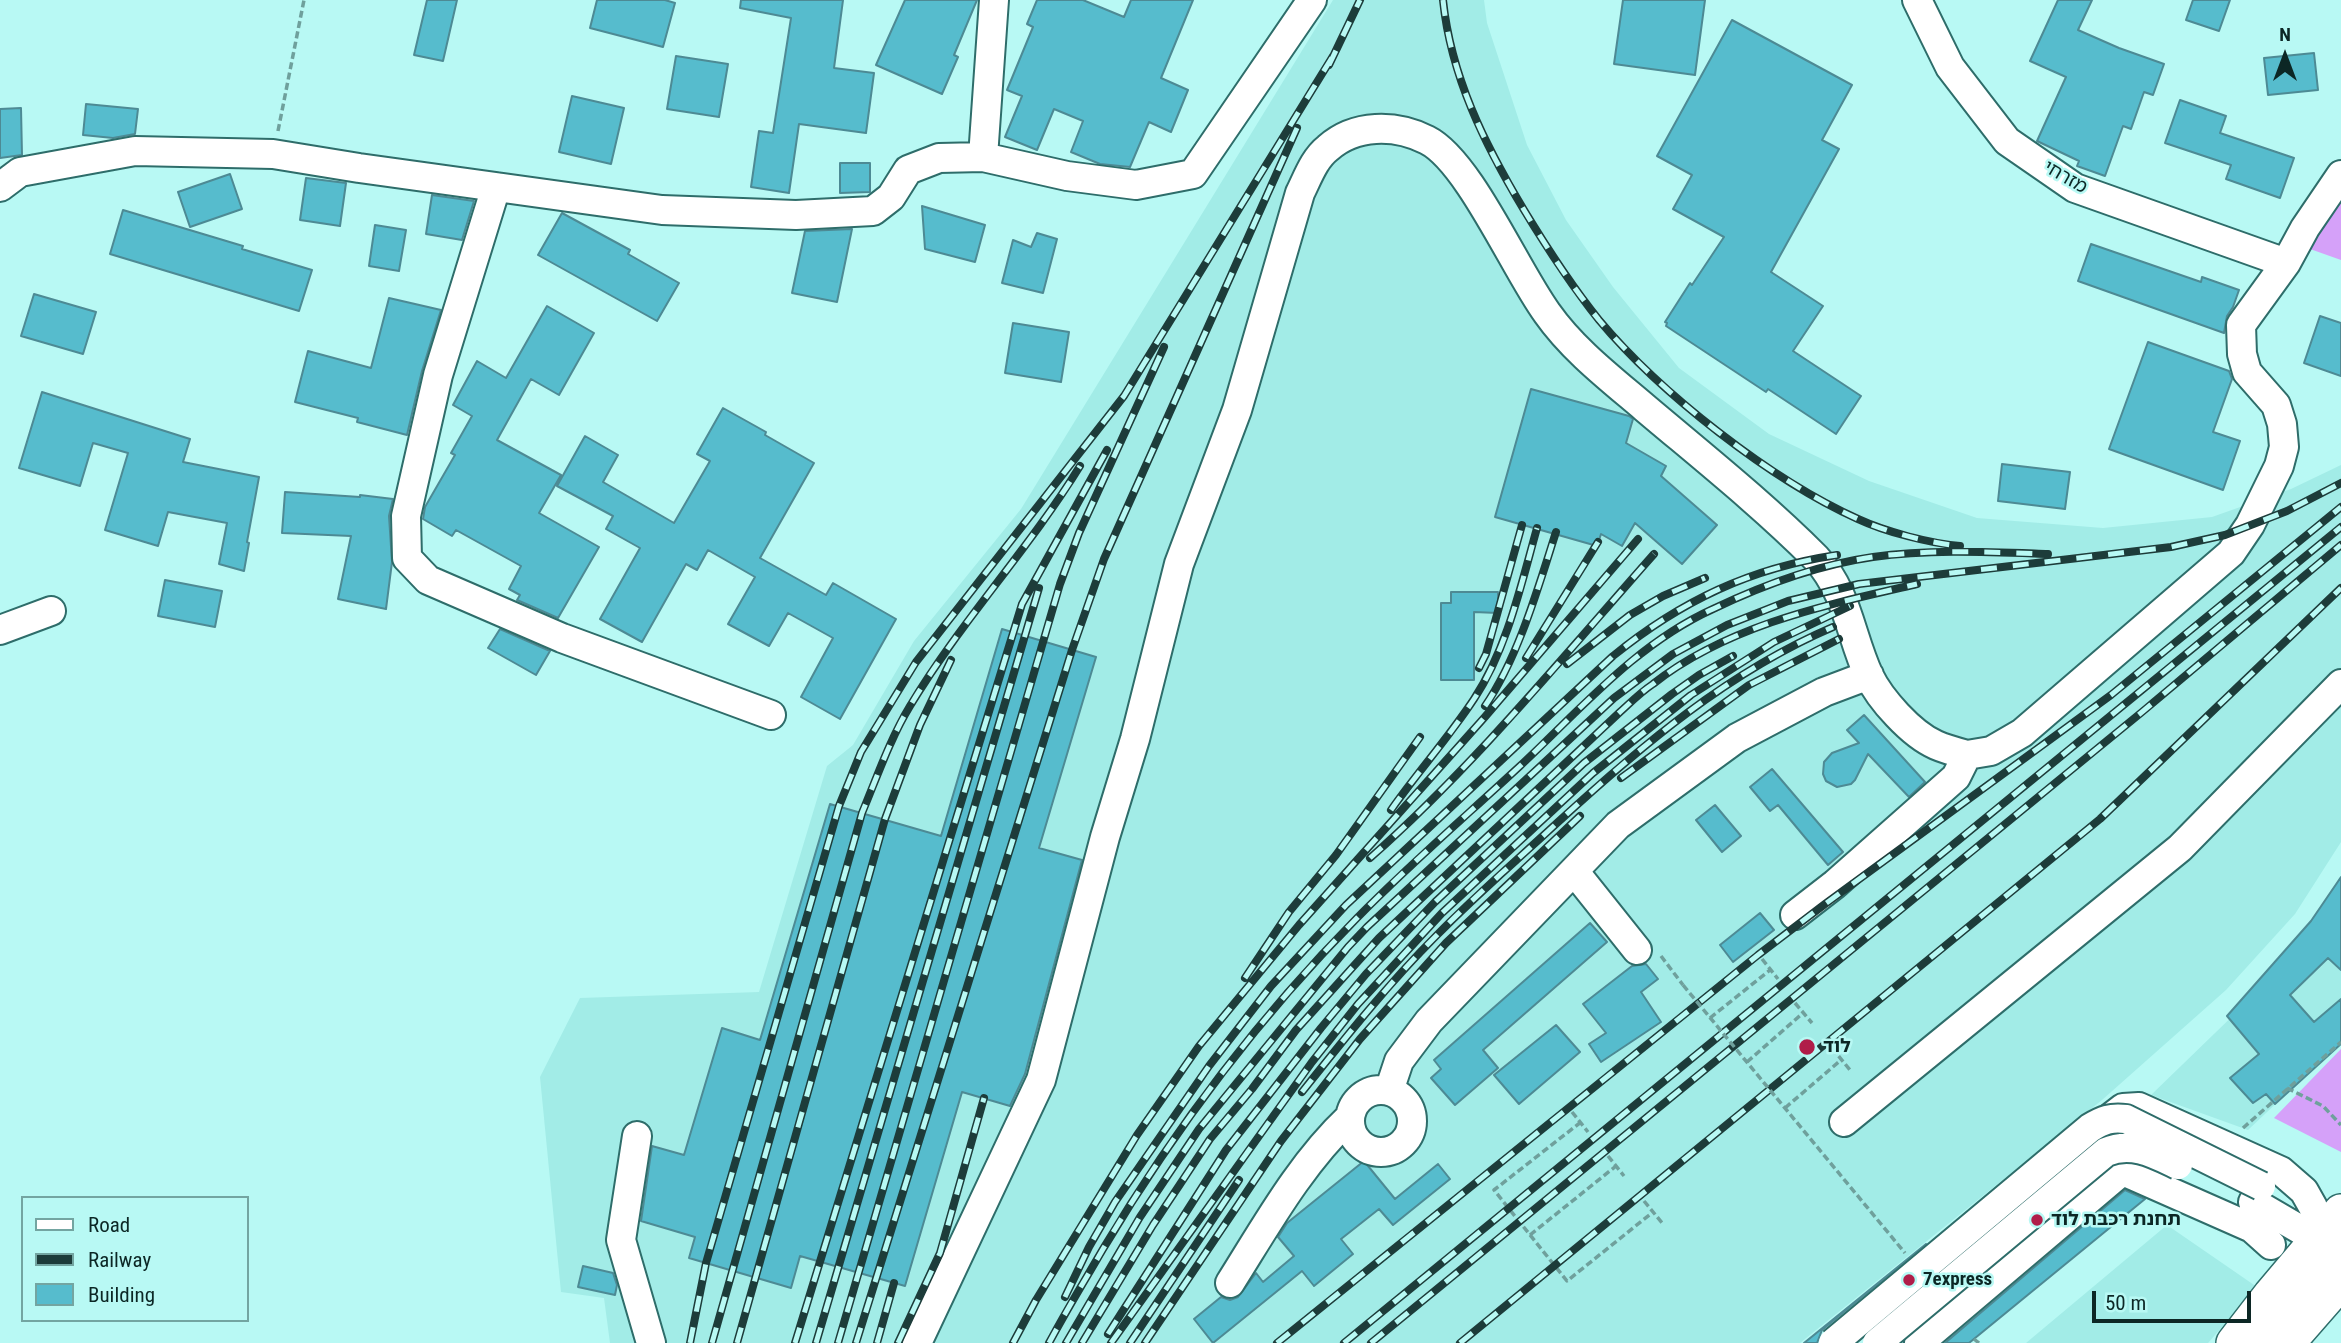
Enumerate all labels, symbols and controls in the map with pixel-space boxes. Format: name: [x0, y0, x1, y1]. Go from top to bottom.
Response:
north arrow: [2250, 21, 2320, 91]
text: N: [2279, 23, 2291, 46]
street label: מזרחי: [2039, 156, 2091, 200]
place label: לוד: [1823, 1036, 1851, 1058]
marker: לוד: [1797, 1037, 1817, 1057]
legend: [21, 1196, 248, 1322]
place label: תחנת רכבת לוד: [2051, 1209, 2181, 1231]
marker: תחנת רכבת לוד: [2029, 1212, 2045, 1228]
text: Road: [88, 1213, 130, 1237]
text: Railway: [88, 1248, 151, 1272]
place label: 7express: [1923, 1269, 1992, 1291]
marker: 7express: [1901, 1272, 1917, 1288]
scale bar: [2096, 1276, 2255, 1320]
text: Building: [88, 1283, 155, 1307]
text: 50 m: [2105, 1291, 2146, 1315]

